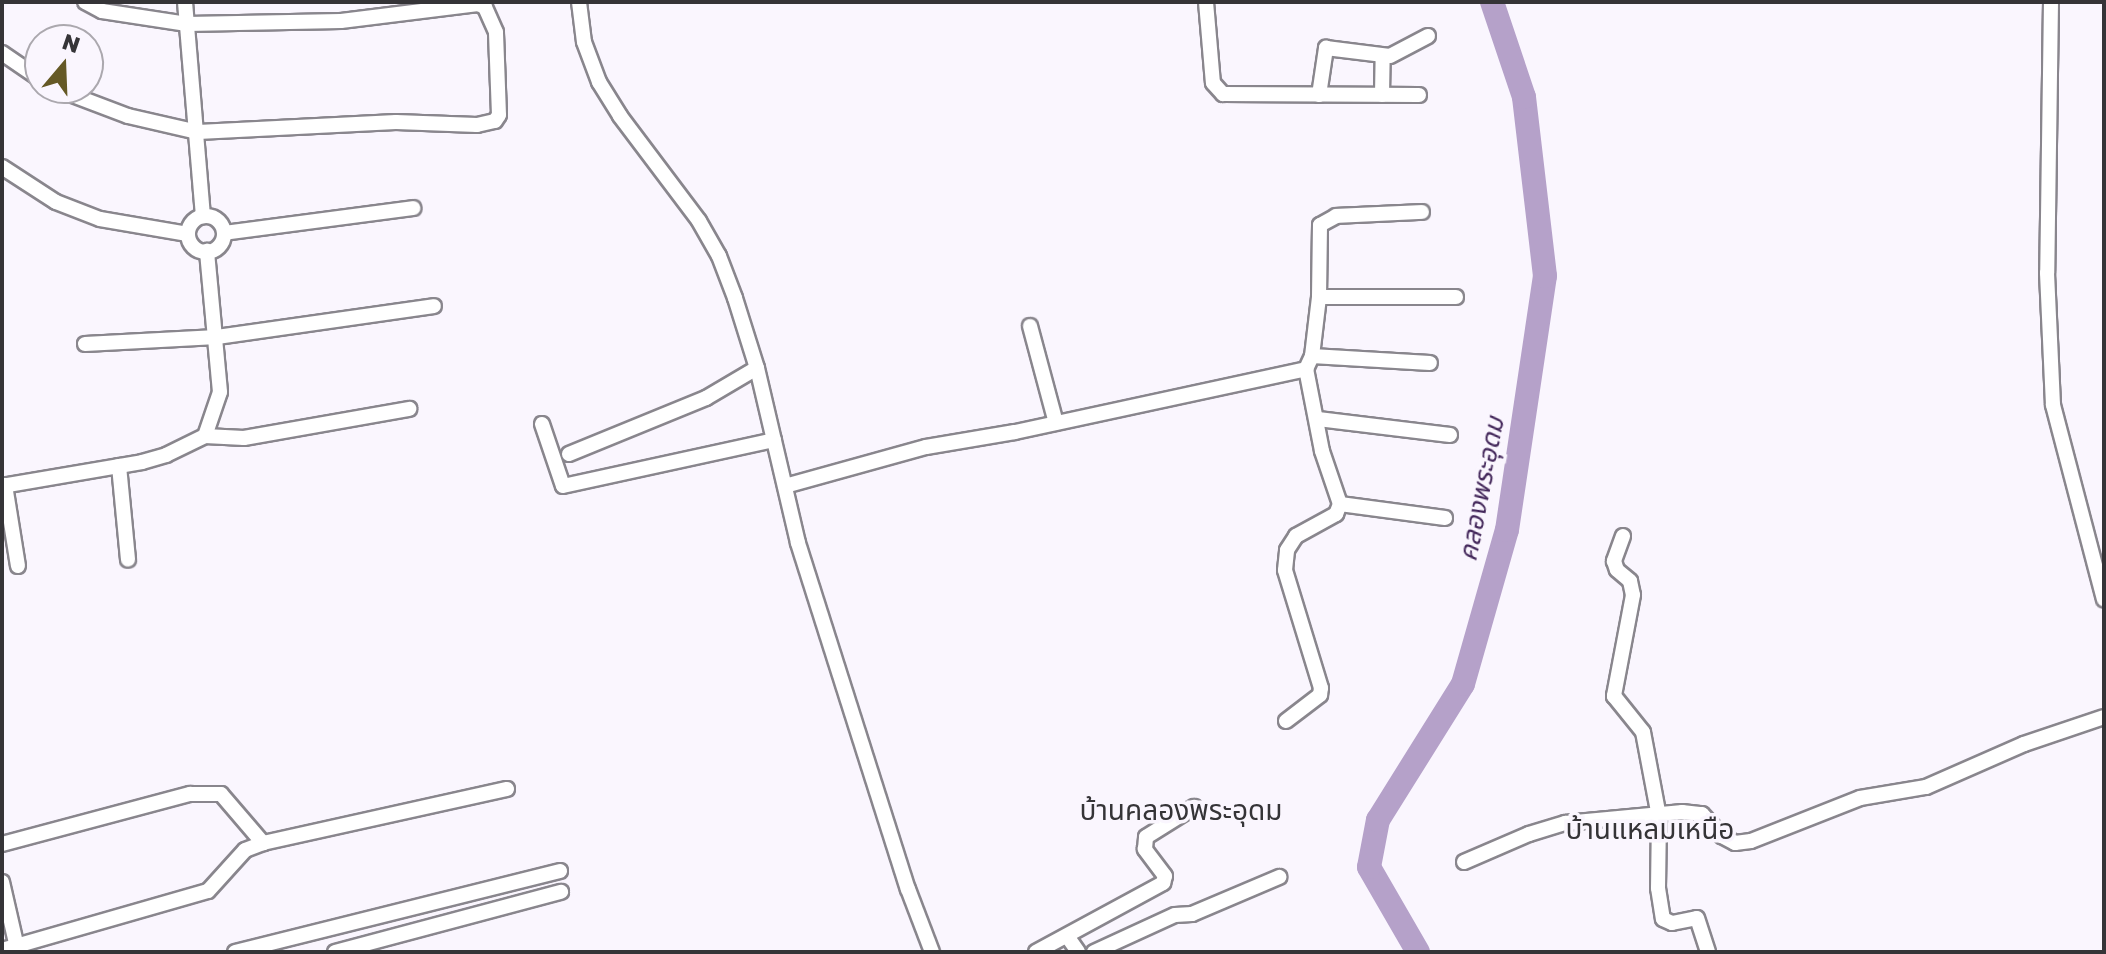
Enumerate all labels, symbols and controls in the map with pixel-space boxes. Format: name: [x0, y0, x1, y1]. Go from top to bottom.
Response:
north arrow: [24, 24, 104, 104]
text: N: [59, 27, 84, 58]
water label: คลองพระอุดม: [1452, 414, 1510, 564]
district label: บ้านคลองพระอุดม: [1080, 793, 1282, 827]
district label: บ้านแหลมเหนือ: [1566, 812, 1734, 846]

